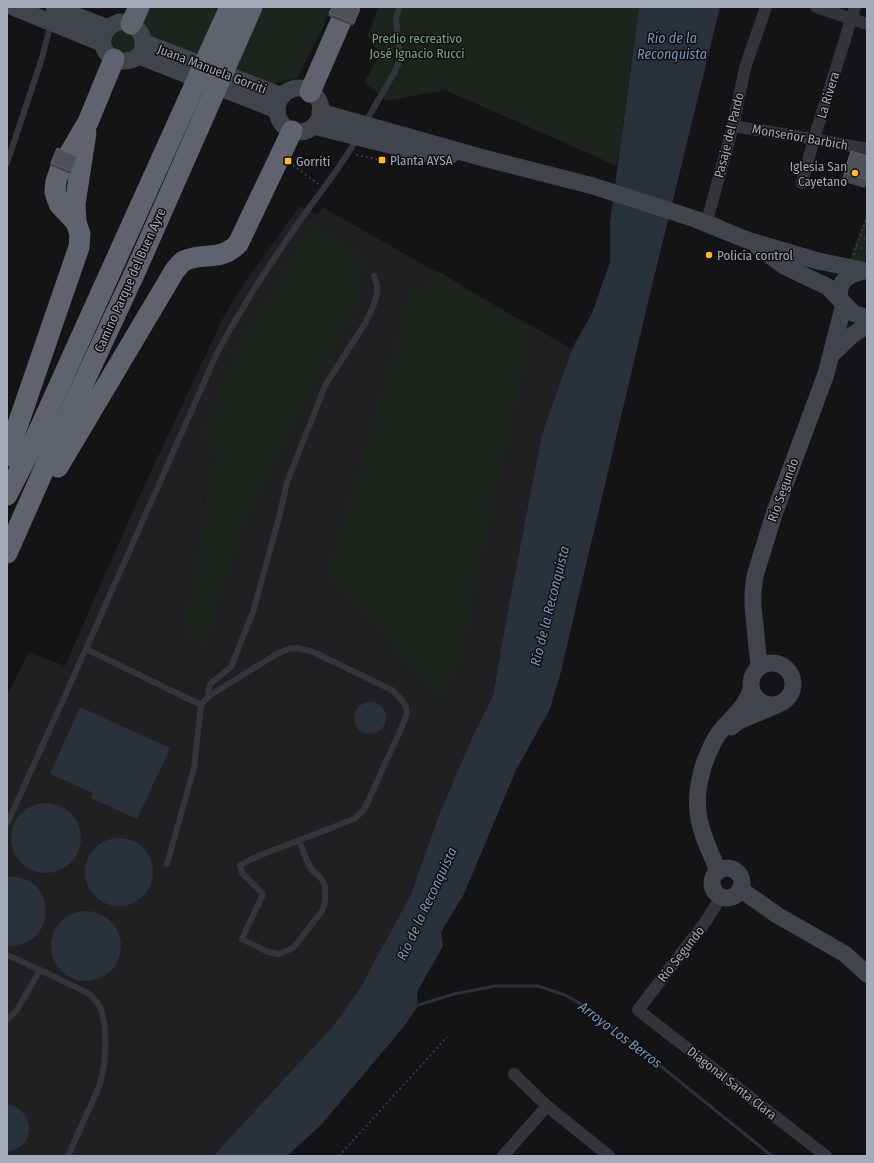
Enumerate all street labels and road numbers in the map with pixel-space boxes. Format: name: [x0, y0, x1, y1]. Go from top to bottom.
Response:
street label: Juana Manuela Gorriti: [155, 41, 269, 97]
street label: La Rivera: [814, 70, 842, 120]
street label: Pasaje del Pardo: [711, 91, 747, 179]
street label: Monseñor Barbich: [751, 121, 849, 153]
street label: Camino Parque del Buen Ayre: [91, 206, 169, 354]
street label: Río Segundo: [765, 456, 801, 524]
street label: Río Segundo: [655, 923, 707, 985]
street label: Diagonal Santa Clara: [684, 1043, 780, 1123]

